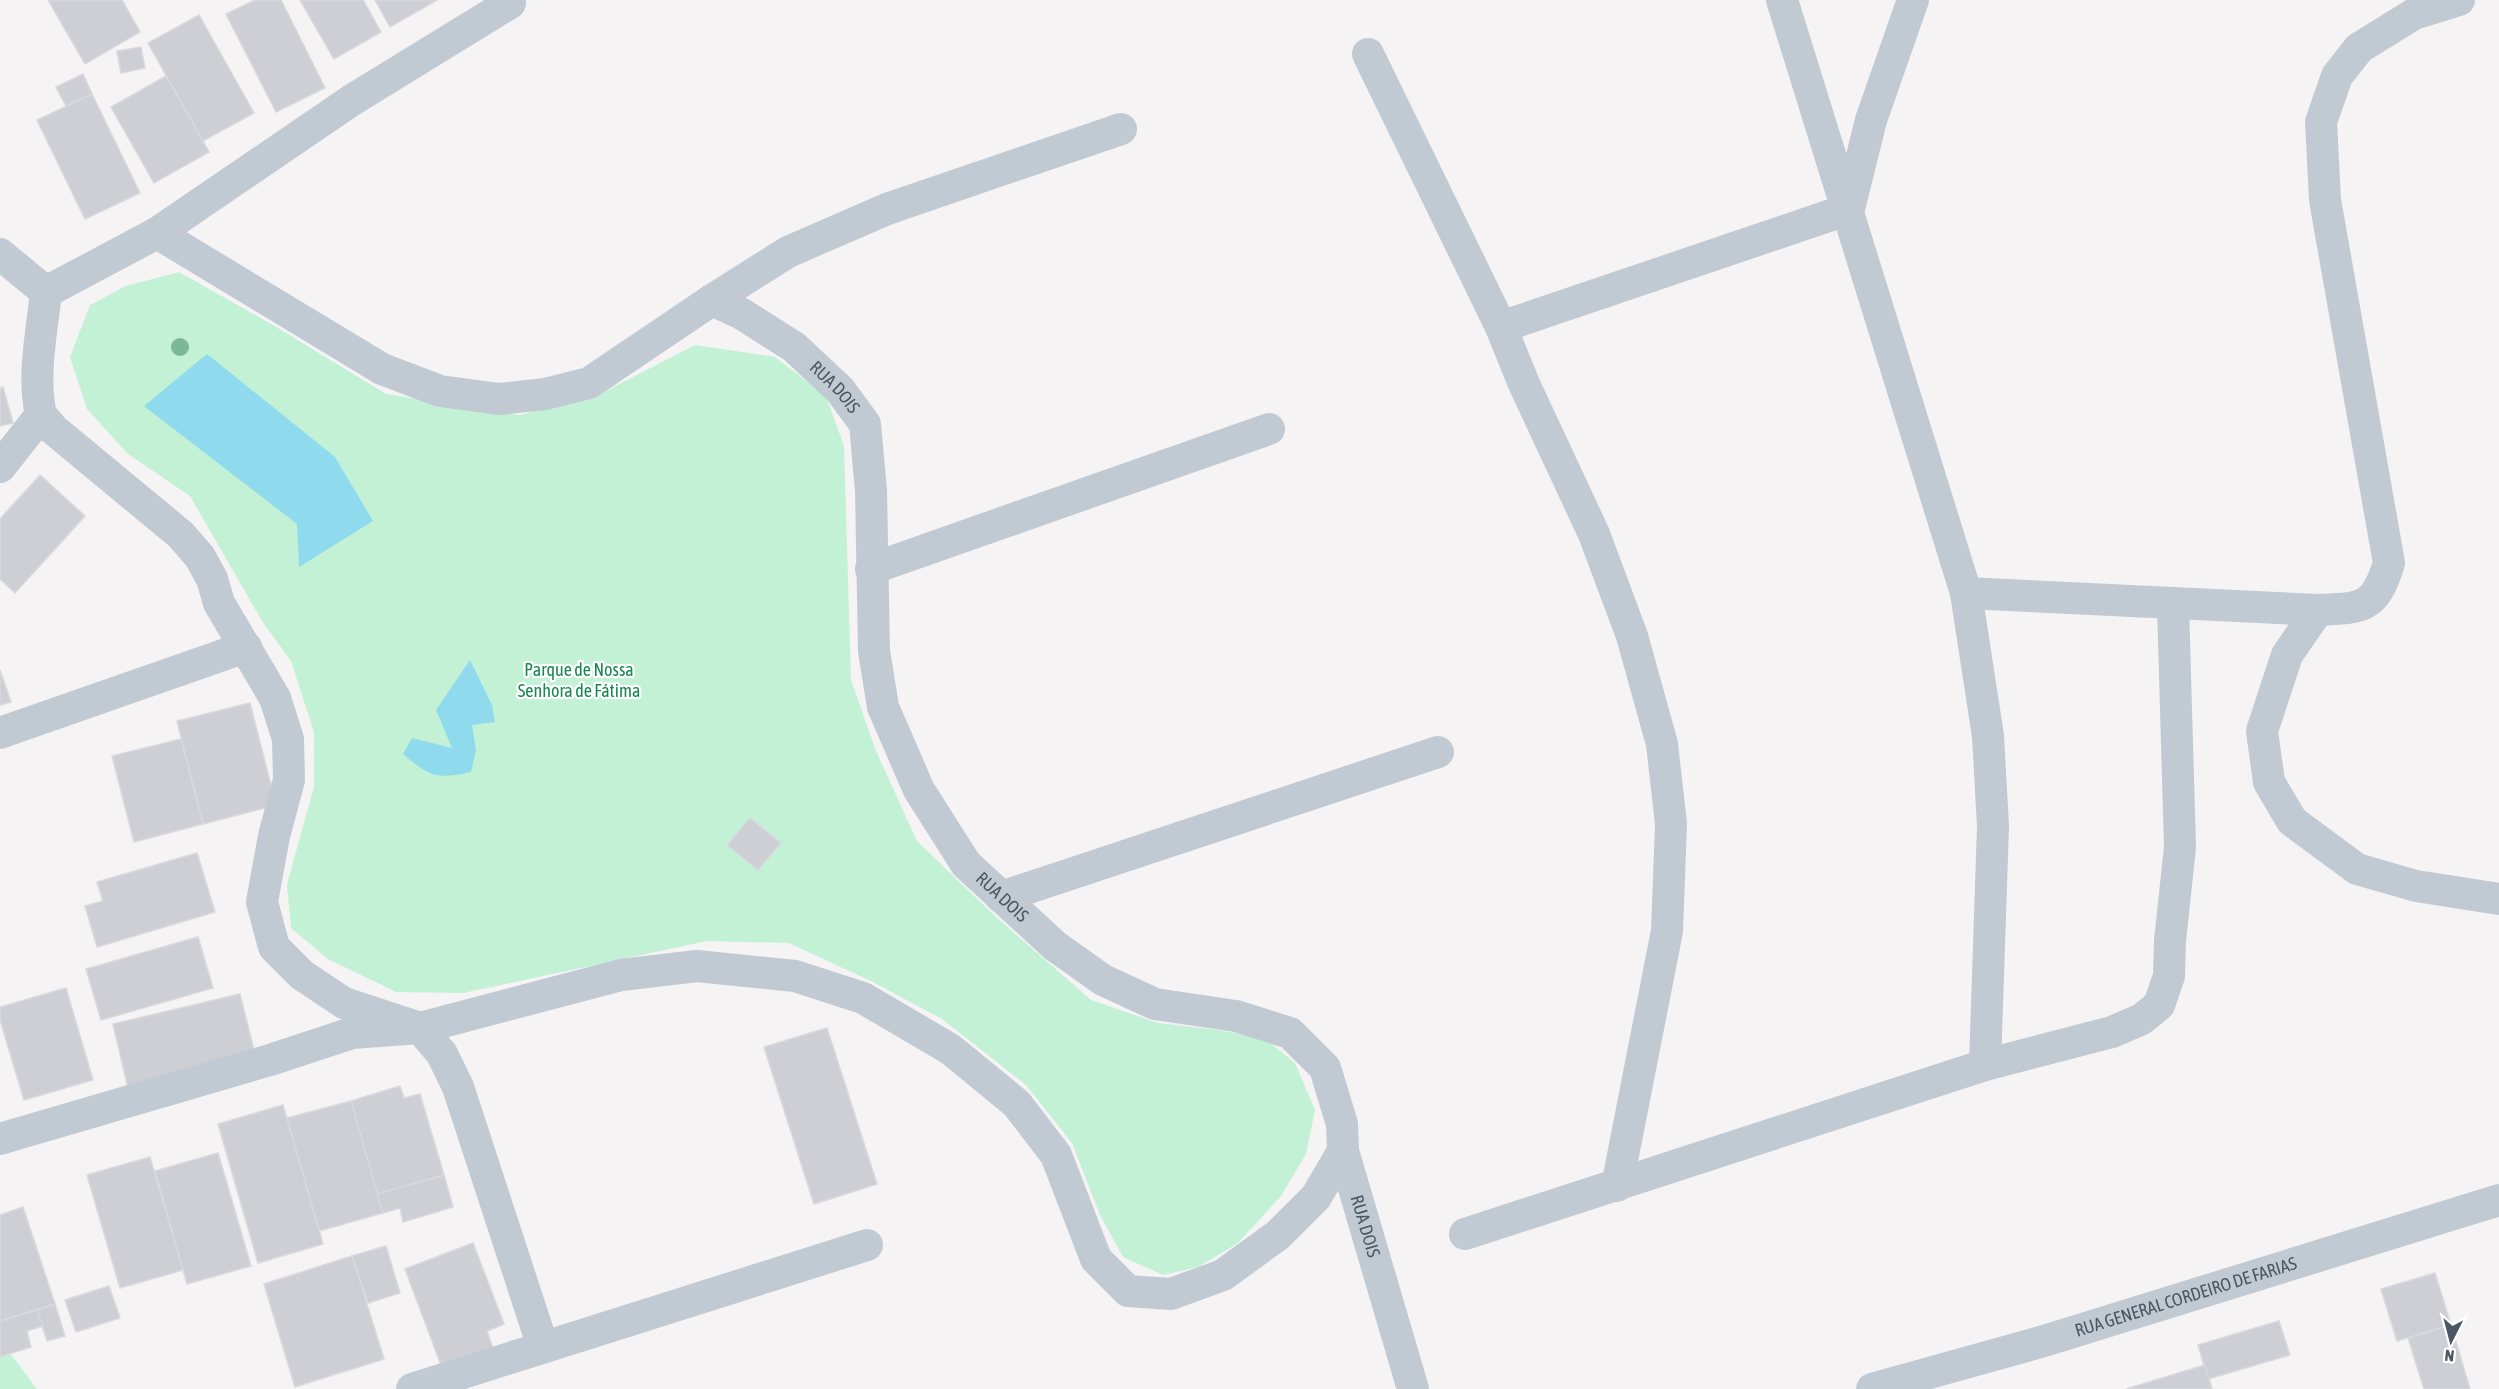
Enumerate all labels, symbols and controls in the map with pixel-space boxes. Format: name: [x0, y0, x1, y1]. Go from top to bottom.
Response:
street label: RUA DOIS: [806, 356, 865, 417]
park label: Parque de Nossa Senhora de Fátima: [518, 659, 640, 701]
street label: RUA DOIS: [972, 868, 1033, 926]
street label: RUA DOIS: [1347, 1193, 1385, 1260]
street label: RUA GENERAL CORDEIRO DE FARIAS: [2072, 1252, 2300, 1341]
north arrow: [2421, 1311, 2481, 1371]
text: N: [2444, 1346, 2455, 1365]

